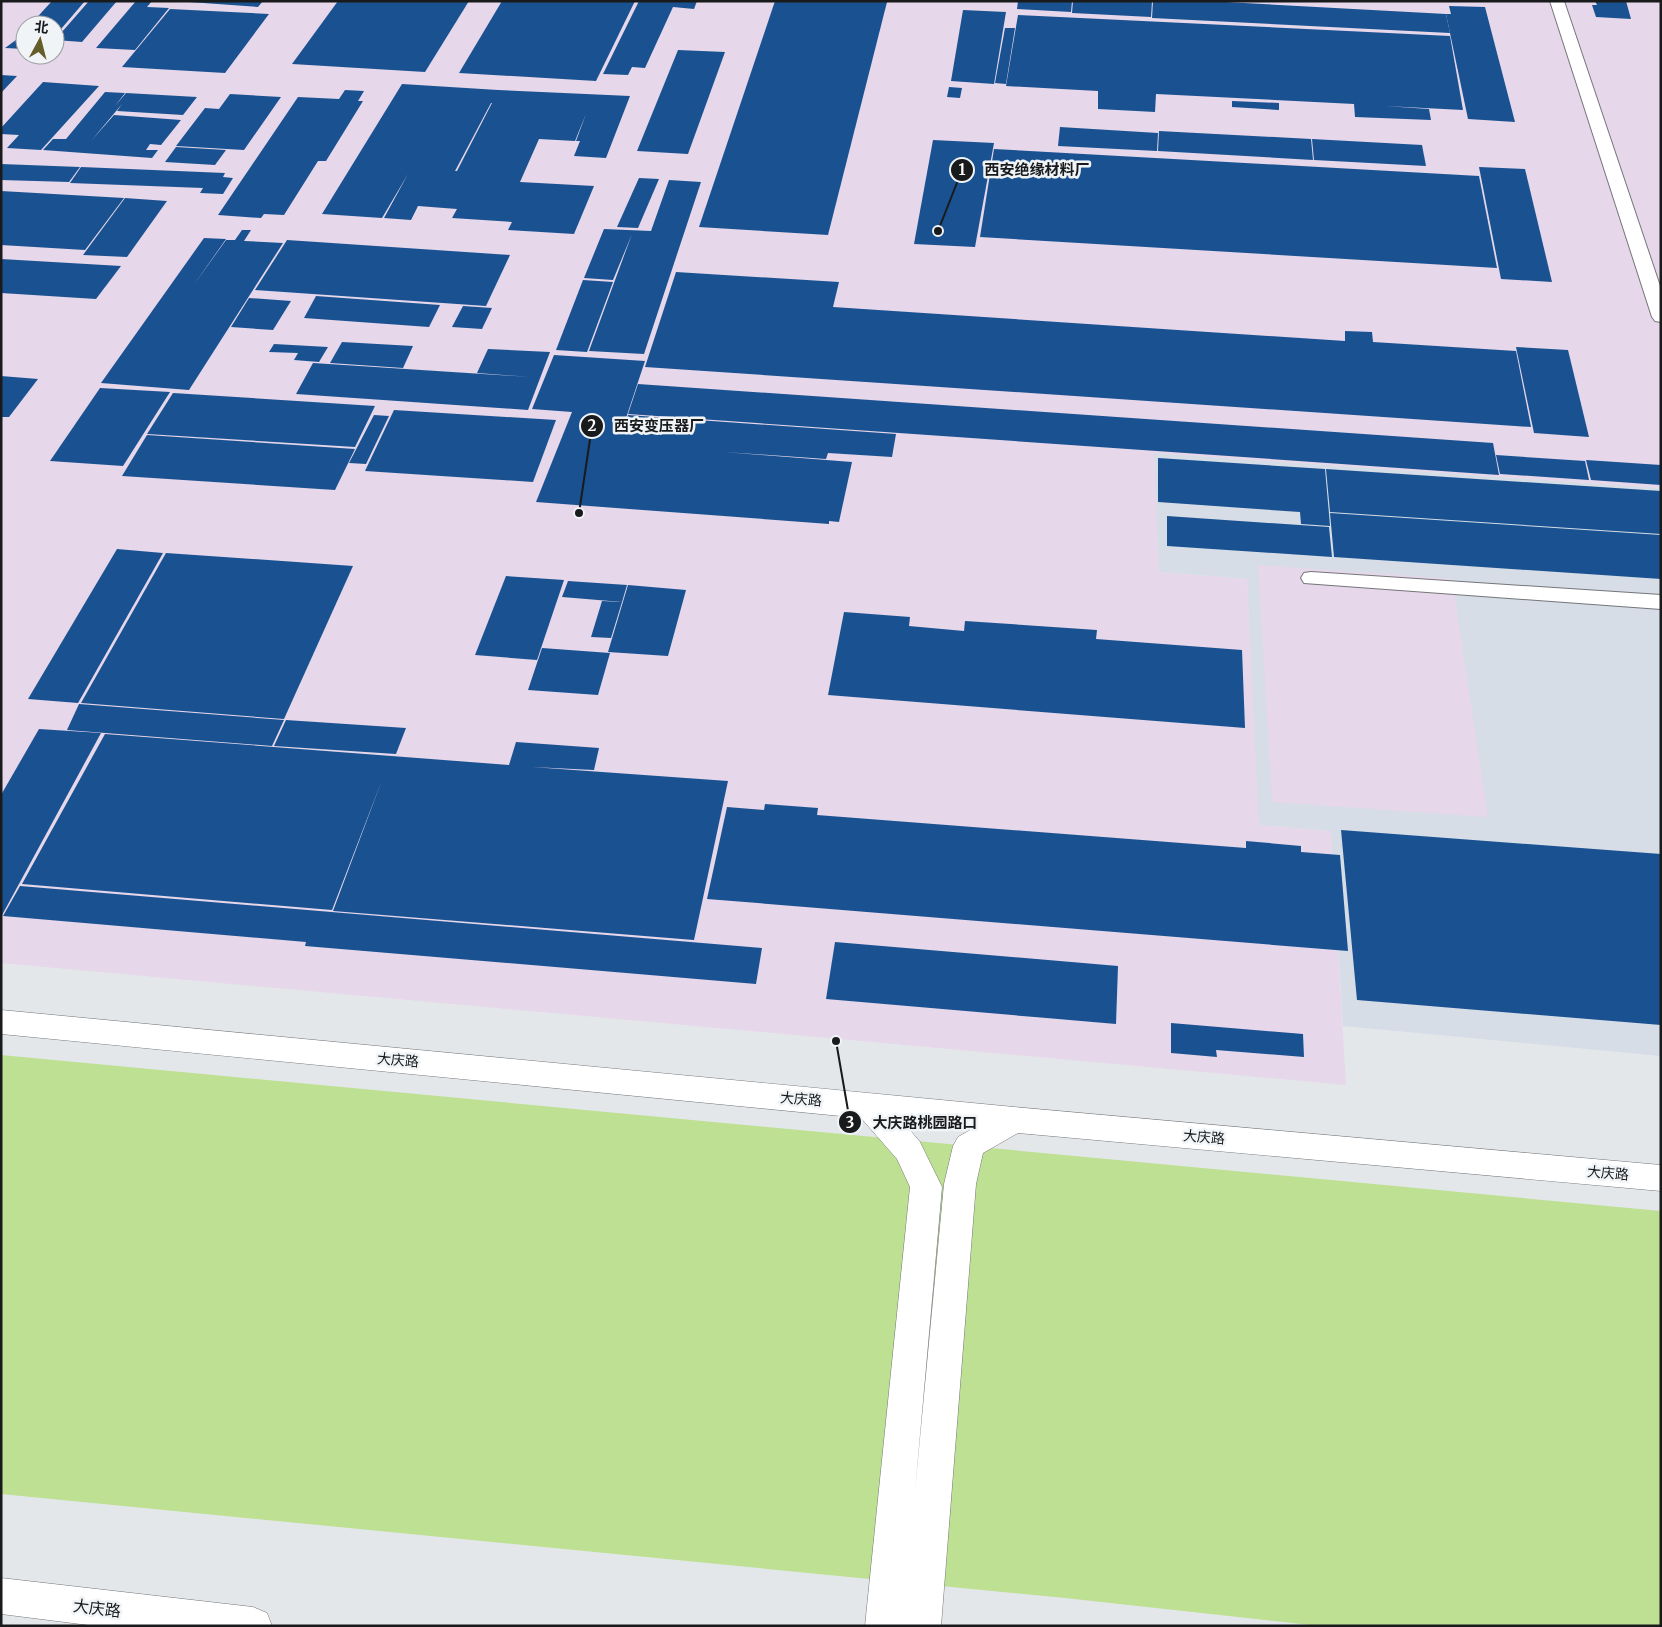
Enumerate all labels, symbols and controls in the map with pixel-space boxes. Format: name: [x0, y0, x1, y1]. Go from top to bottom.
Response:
north arrow: [15, 15, 65, 65]
text: 北: [34, 17, 50, 37]
callout: 西安绝缘材料厂: [949, 155, 1099, 185]
text: 1: [959, 160, 966, 179]
text: 西安绝缘材料厂: [984, 160, 1090, 179]
callout: 西安变压器厂: [579, 411, 714, 441]
text: 2: [588, 416, 597, 435]
text: 西安变压器厂: [614, 416, 704, 435]
street label: 大庆路: [376, 1049, 420, 1071]
street label: 大庆路: [779, 1088, 823, 1110]
callout: 大庆路桃园路口: [838, 1107, 988, 1137]
text: 3: [846, 1113, 854, 1132]
text: 大庆路桃园路口: [872, 1113, 978, 1132]
street label: 大庆路: [1182, 1126, 1226, 1148]
street label: 大庆路: [1586, 1162, 1630, 1184]
street label: 大庆路: [72, 1595, 122, 1621]

